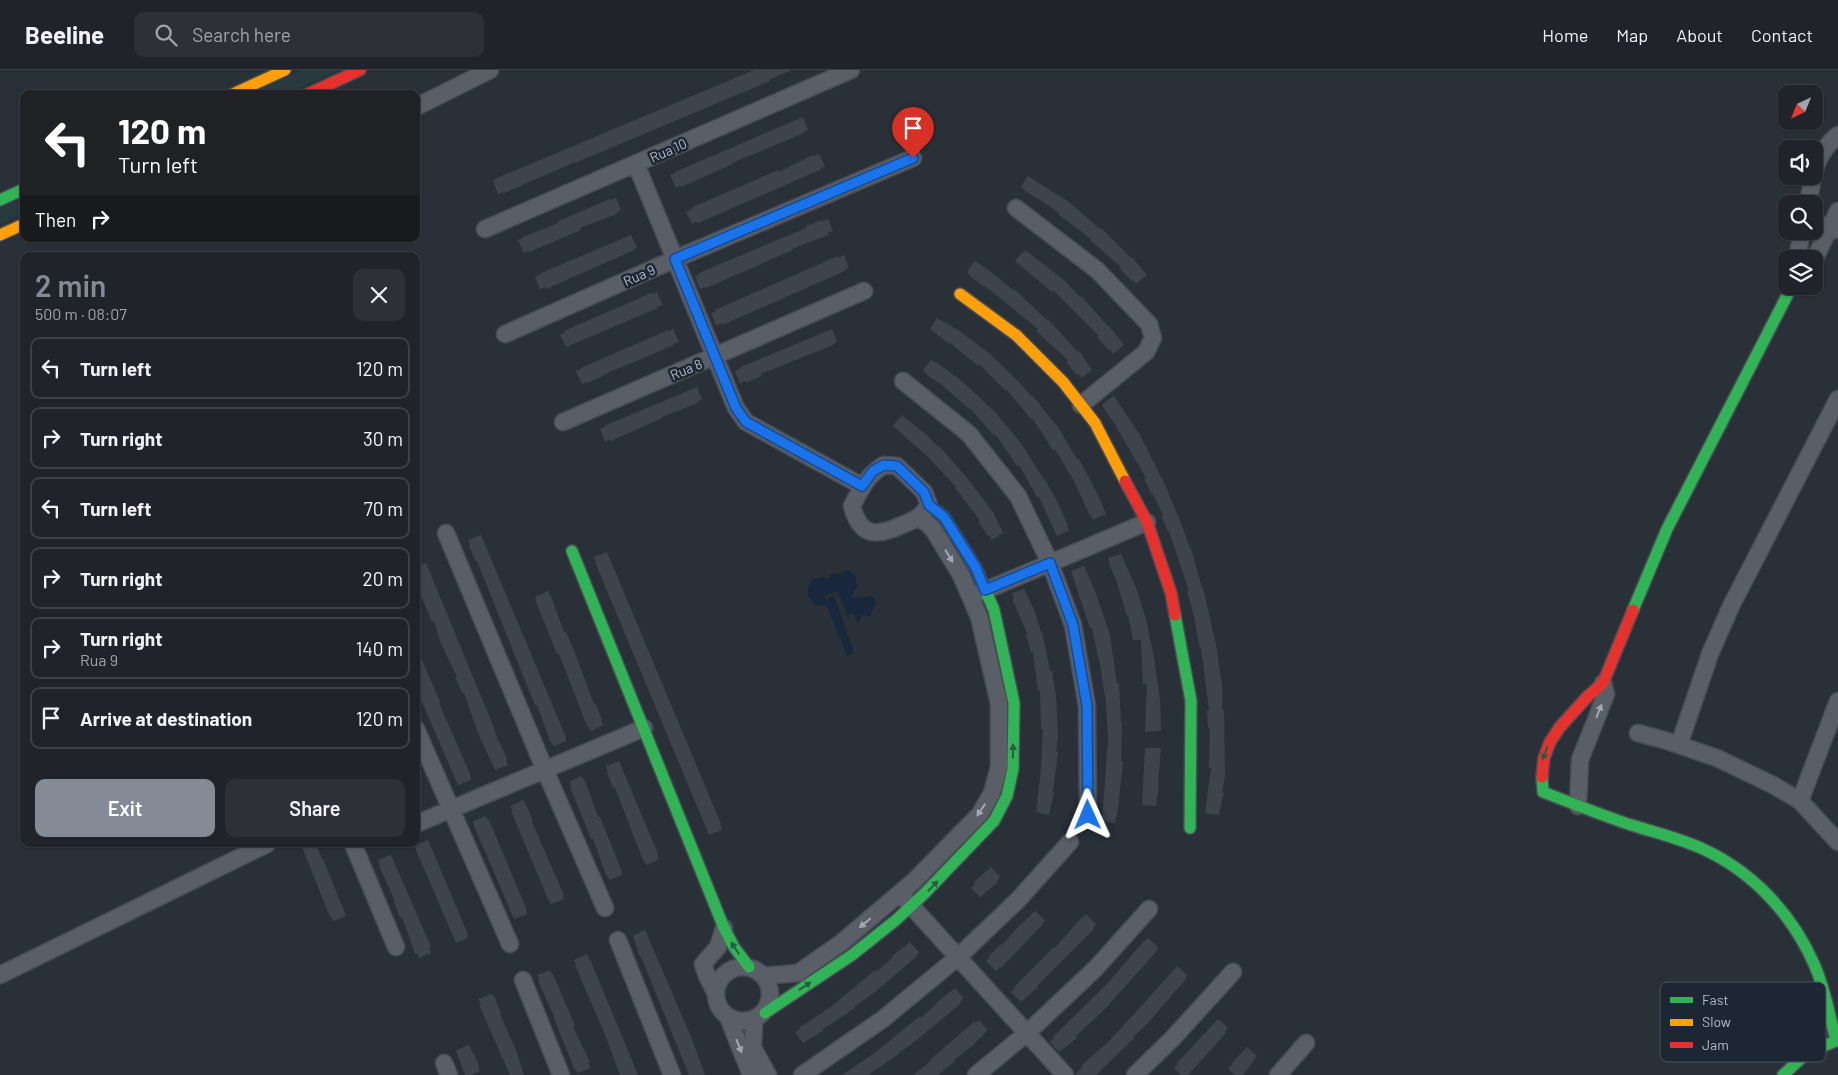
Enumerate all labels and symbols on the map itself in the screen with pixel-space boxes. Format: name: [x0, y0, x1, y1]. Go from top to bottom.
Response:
north arrow: [1778, 85, 1822, 130]
pin: [892, 107, 934, 158]
street label: Rua 10: [647, 134, 689, 166]
street label: Rua 9: [620, 260, 658, 290]
street label: Rua 8: [667, 355, 705, 383]
one-way arrow: [945, 549, 954, 562]
one-way arrow: [1595, 703, 1603, 718]
one-way arrow: [1009, 743, 1017, 759]
one-way arrow: [1541, 746, 1549, 761]
position arrow: [1061, 788, 1113, 840]
one-way arrow: [976, 803, 986, 817]
one-way arrow: [927, 880, 939, 892]
one-way arrow: [860, 917, 872, 929]
one-way arrow: [731, 941, 740, 955]
one-way arrow: [799, 981, 812, 991]
legend: [1660, 982, 1826, 1062]
text: Fast: [1702, 991, 1728, 1008]
text: Slow: [1702, 1013, 1731, 1030]
text: Jam: [1702, 1036, 1729, 1053]
one-way arrow: [735, 1039, 743, 1054]

